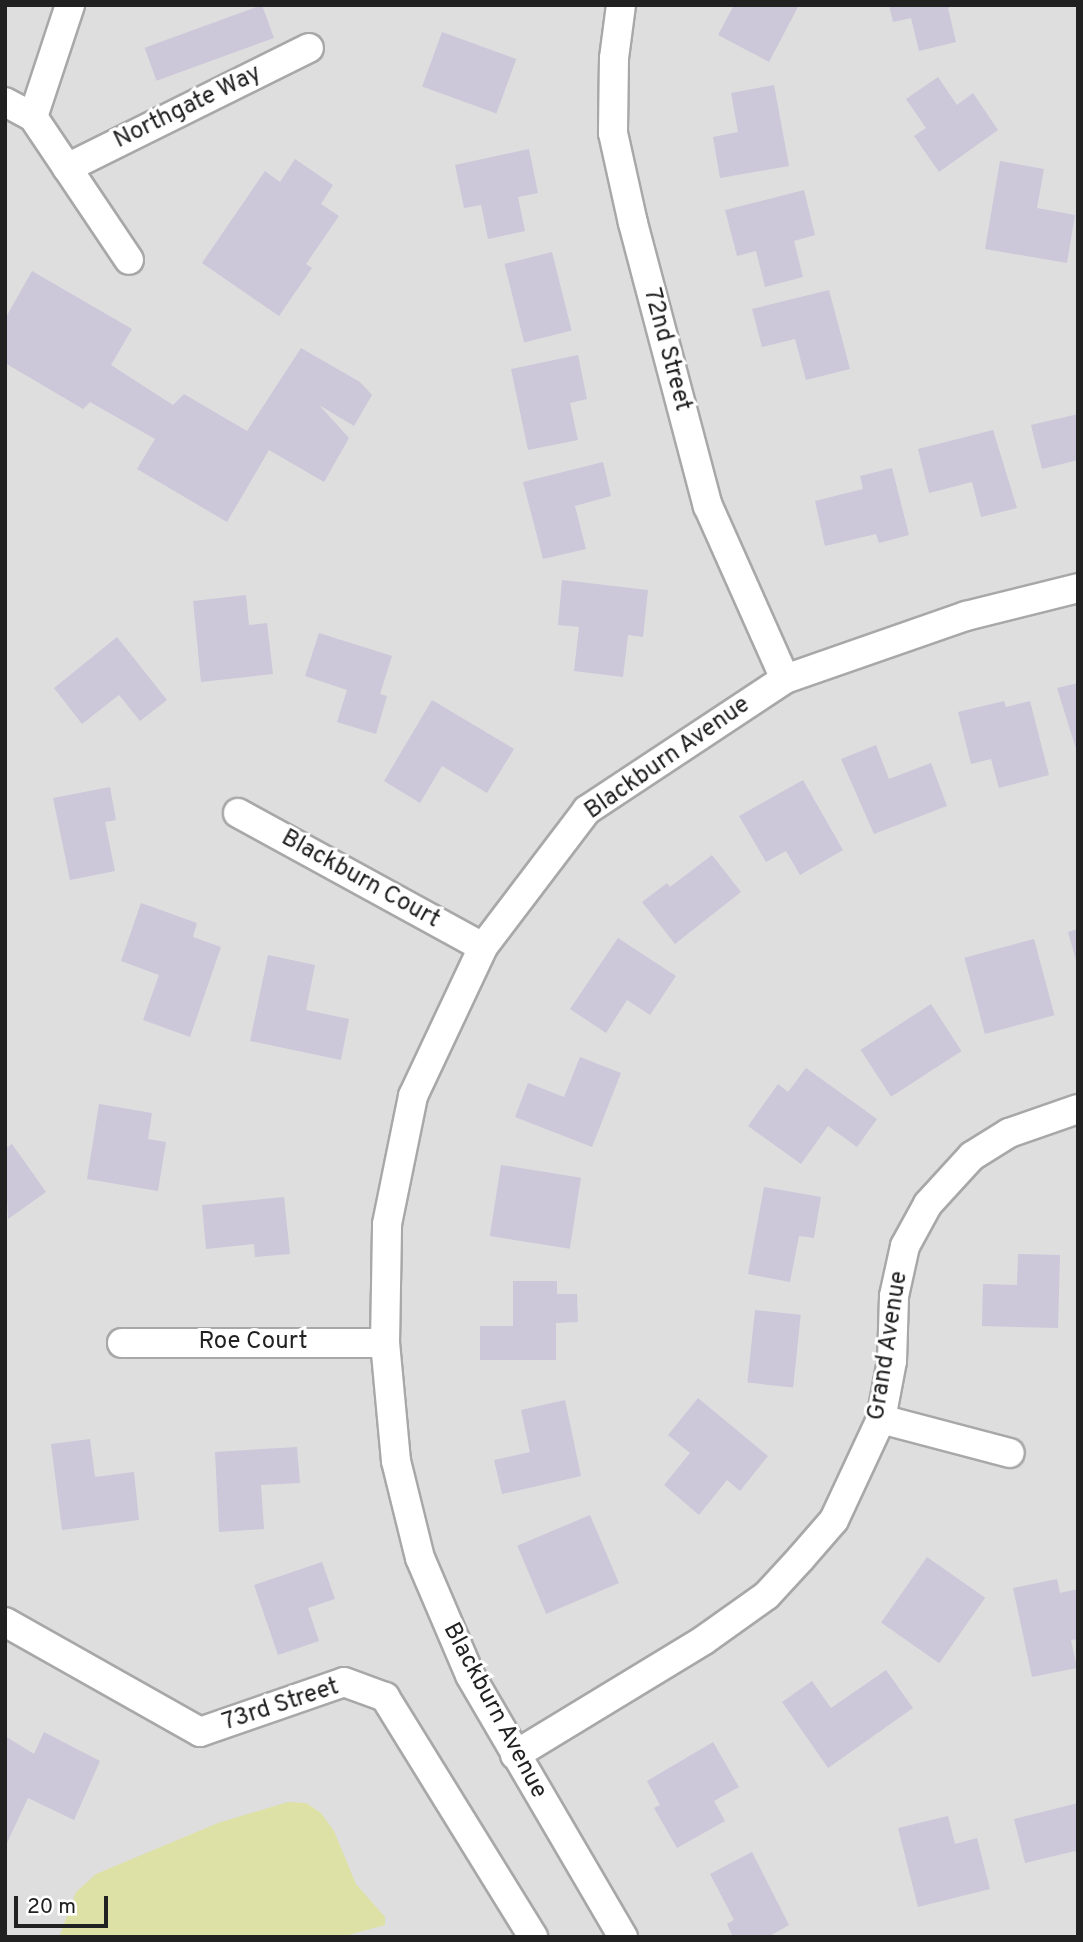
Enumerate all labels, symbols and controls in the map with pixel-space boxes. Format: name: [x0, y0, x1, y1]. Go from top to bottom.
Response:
street label: Northgate Way: [109, 60, 267, 156]
street label: 72nd Street: [636, 285, 696, 415]
street label: Blackburn Avenue: [580, 691, 756, 827]
street label: Blackburn Court: [276, 825, 444, 935]
street label: Grand Avenue: [863, 1269, 915, 1423]
street label: Roe Court: [198, 1329, 308, 1357]
street label: Blackburn Avenue: [435, 1618, 553, 1804]
street label: 73rd Street: [219, 1674, 343, 1738]
scale bar: [18, 1882, 112, 1926]
text: 20 m: [27, 1894, 76, 1921]

